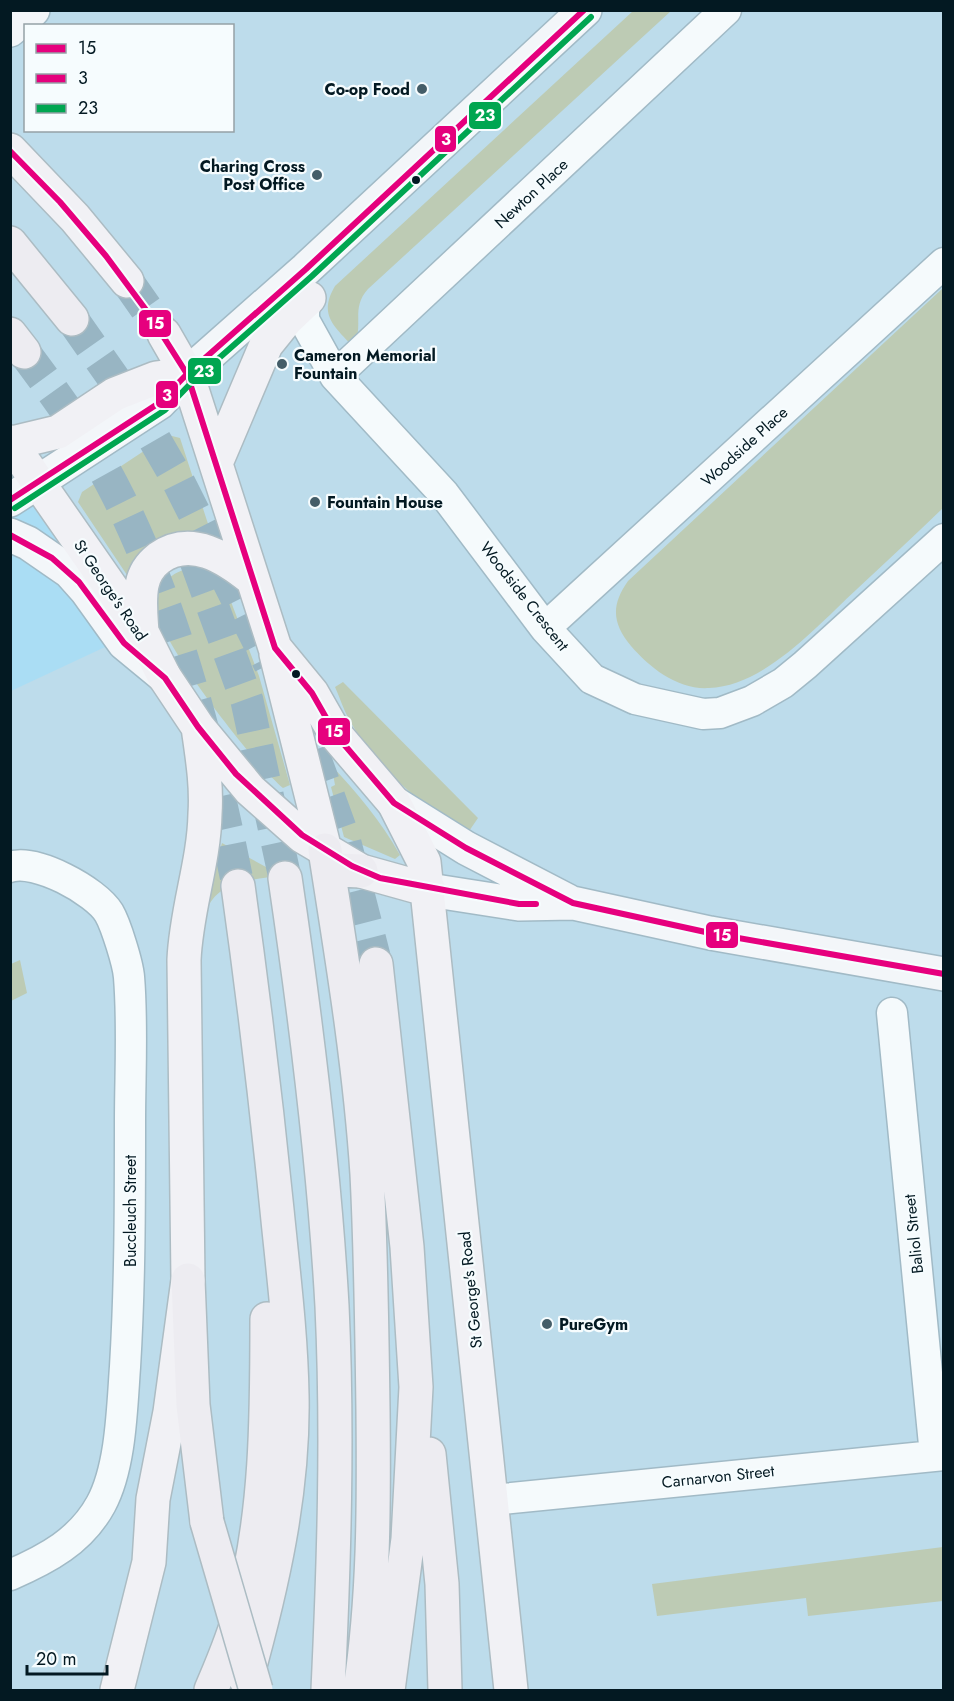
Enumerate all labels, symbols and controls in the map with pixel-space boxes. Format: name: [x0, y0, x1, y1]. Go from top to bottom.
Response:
legend: [24, 24, 234, 132]
text: 15: [78, 35, 96, 61]
text: 3: [78, 65, 88, 91]
place label: Co-op Food: [325, 78, 410, 101]
marker: Co-op Food: [415, 82, 429, 96]
text: 23: [78, 95, 98, 121]
line badge: 23: [468, 101, 502, 130]
text: 23: [475, 104, 495, 127]
line badge: 3: [434, 125, 457, 153]
text: 3: [441, 128, 451, 151]
street label: Newton Place: [489, 153, 573, 234]
place label: Charing Cross Post Office: [200, 155, 305, 196]
marker: Charing Cross Post Office: [310, 168, 324, 182]
unlabelled marker: [410, 174, 422, 186]
line badge: 15: [138, 309, 172, 338]
text: 15: [146, 312, 164, 335]
place label: Cameron Memorial Fountain: [294, 344, 436, 385]
line badge: 23: [187, 357, 222, 385]
marker: Cameron Memorial Fountain: [275, 357, 289, 371]
text: 23: [194, 360, 214, 383]
line badge: 3: [155, 380, 179, 409]
text: 3: [162, 384, 172, 407]
street label: Woodside Place: [696, 401, 793, 492]
place label: Fountain House: [327, 491, 443, 514]
marker: Fountain House: [308, 495, 322, 509]
street label: St George's Road: [68, 535, 153, 645]
street label: Woodside Crescent: [475, 537, 575, 656]
unlabelled marker: [290, 668, 302, 680]
line badge: 15: [317, 717, 351, 746]
text: 15: [325, 720, 343, 743]
line badge: 15: [705, 921, 739, 949]
text: 15: [713, 924, 731, 947]
street label: Buccleuch Street: [119, 1155, 142, 1267]
street label: Baliol Street: [898, 1193, 929, 1275]
street label: St George's Road: [453, 1230, 488, 1350]
place label: PureGym: [559, 1313, 628, 1336]
marker: PureGym: [540, 1317, 554, 1331]
street label: Carnarvon Street: [661, 1459, 776, 1494]
scale bar: [27, 1638, 106, 1676]
text: 20 m: [36, 1646, 76, 1672]

